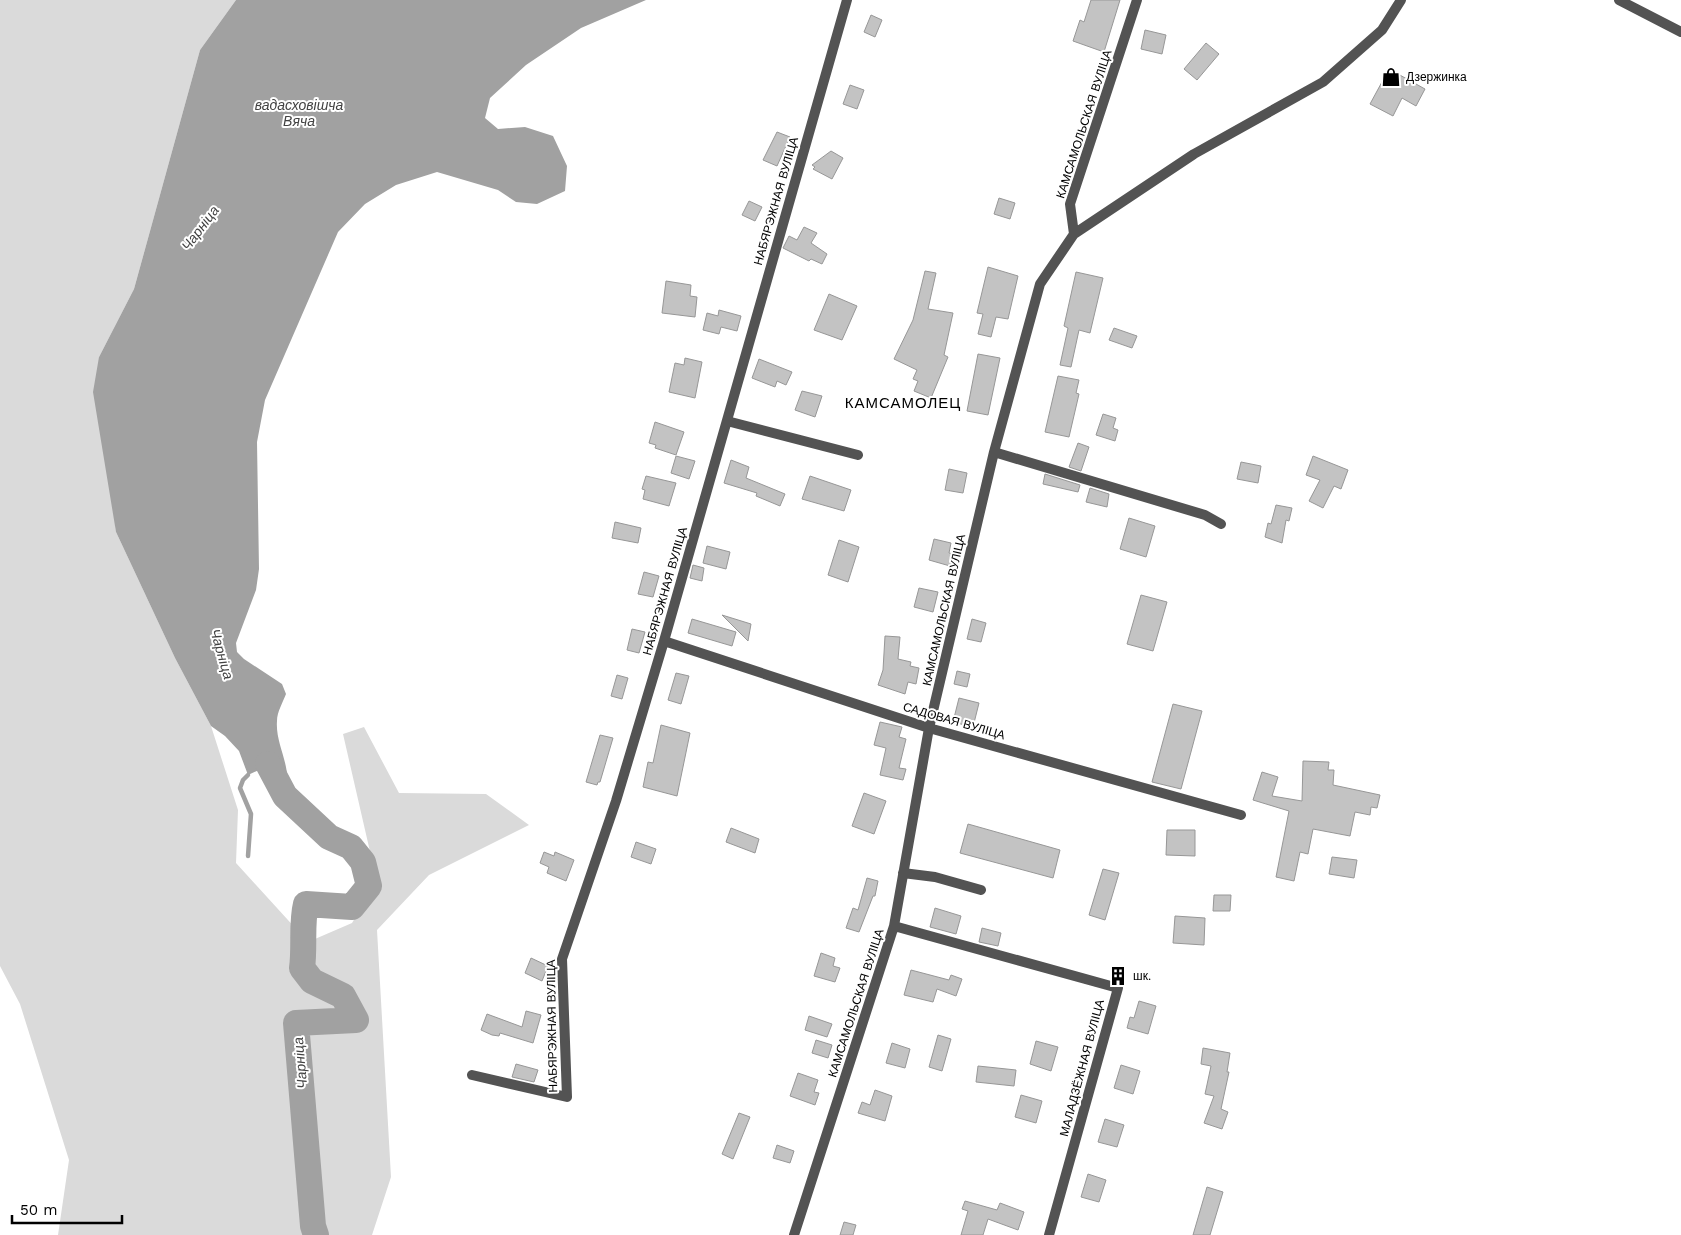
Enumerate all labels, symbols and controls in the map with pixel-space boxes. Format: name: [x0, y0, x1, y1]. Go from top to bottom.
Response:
street label: КАМСАМОЛЬСКАЯ ВУЛІЦА: [1053, 48, 1115, 200]
shop icon: Дзержинка: [1380, 66, 1402, 88]
place label: Дзержинка: [1406, 70, 1467, 84]
water label: вадасховішча Вяча: [255, 97, 344, 129]
street label: НАБЯРЭЖНАЯ ВУЛІЦА: [751, 135, 801, 267]
water label: Чарніца: [178, 202, 222, 253]
district label: КАМСАМОЛЕЦ: [845, 394, 961, 412]
street label: НАБЯРЭЖНАЯ ВУЛІЦА: [640, 525, 690, 657]
street label: КАМСАМОЛЬСКАЯ ВУЛІЦА: [920, 533, 968, 687]
water label: Чарніца: [207, 627, 237, 681]
street label: САДОВАЯ ВУЛІЦА: [901, 700, 1007, 742]
street label: КАМСАМОЛЬСКАЯ ВУЛІЦА: [825, 927, 887, 1079]
street label: НАБЯРЭЖНАЯ ВУЛІЦА: [544, 959, 560, 1093]
building icon: шк.: [1107, 965, 1129, 987]
place label: шк.: [1133, 969, 1151, 983]
street label: МАЛАДЗЁЖНАЯ ВУЛІЦА: [1057, 998, 1107, 1138]
water label: Чарніца: [290, 1036, 310, 1089]
scale bar: [12, 1192, 122, 1224]
text: 50 m: [20, 1201, 57, 1219]

